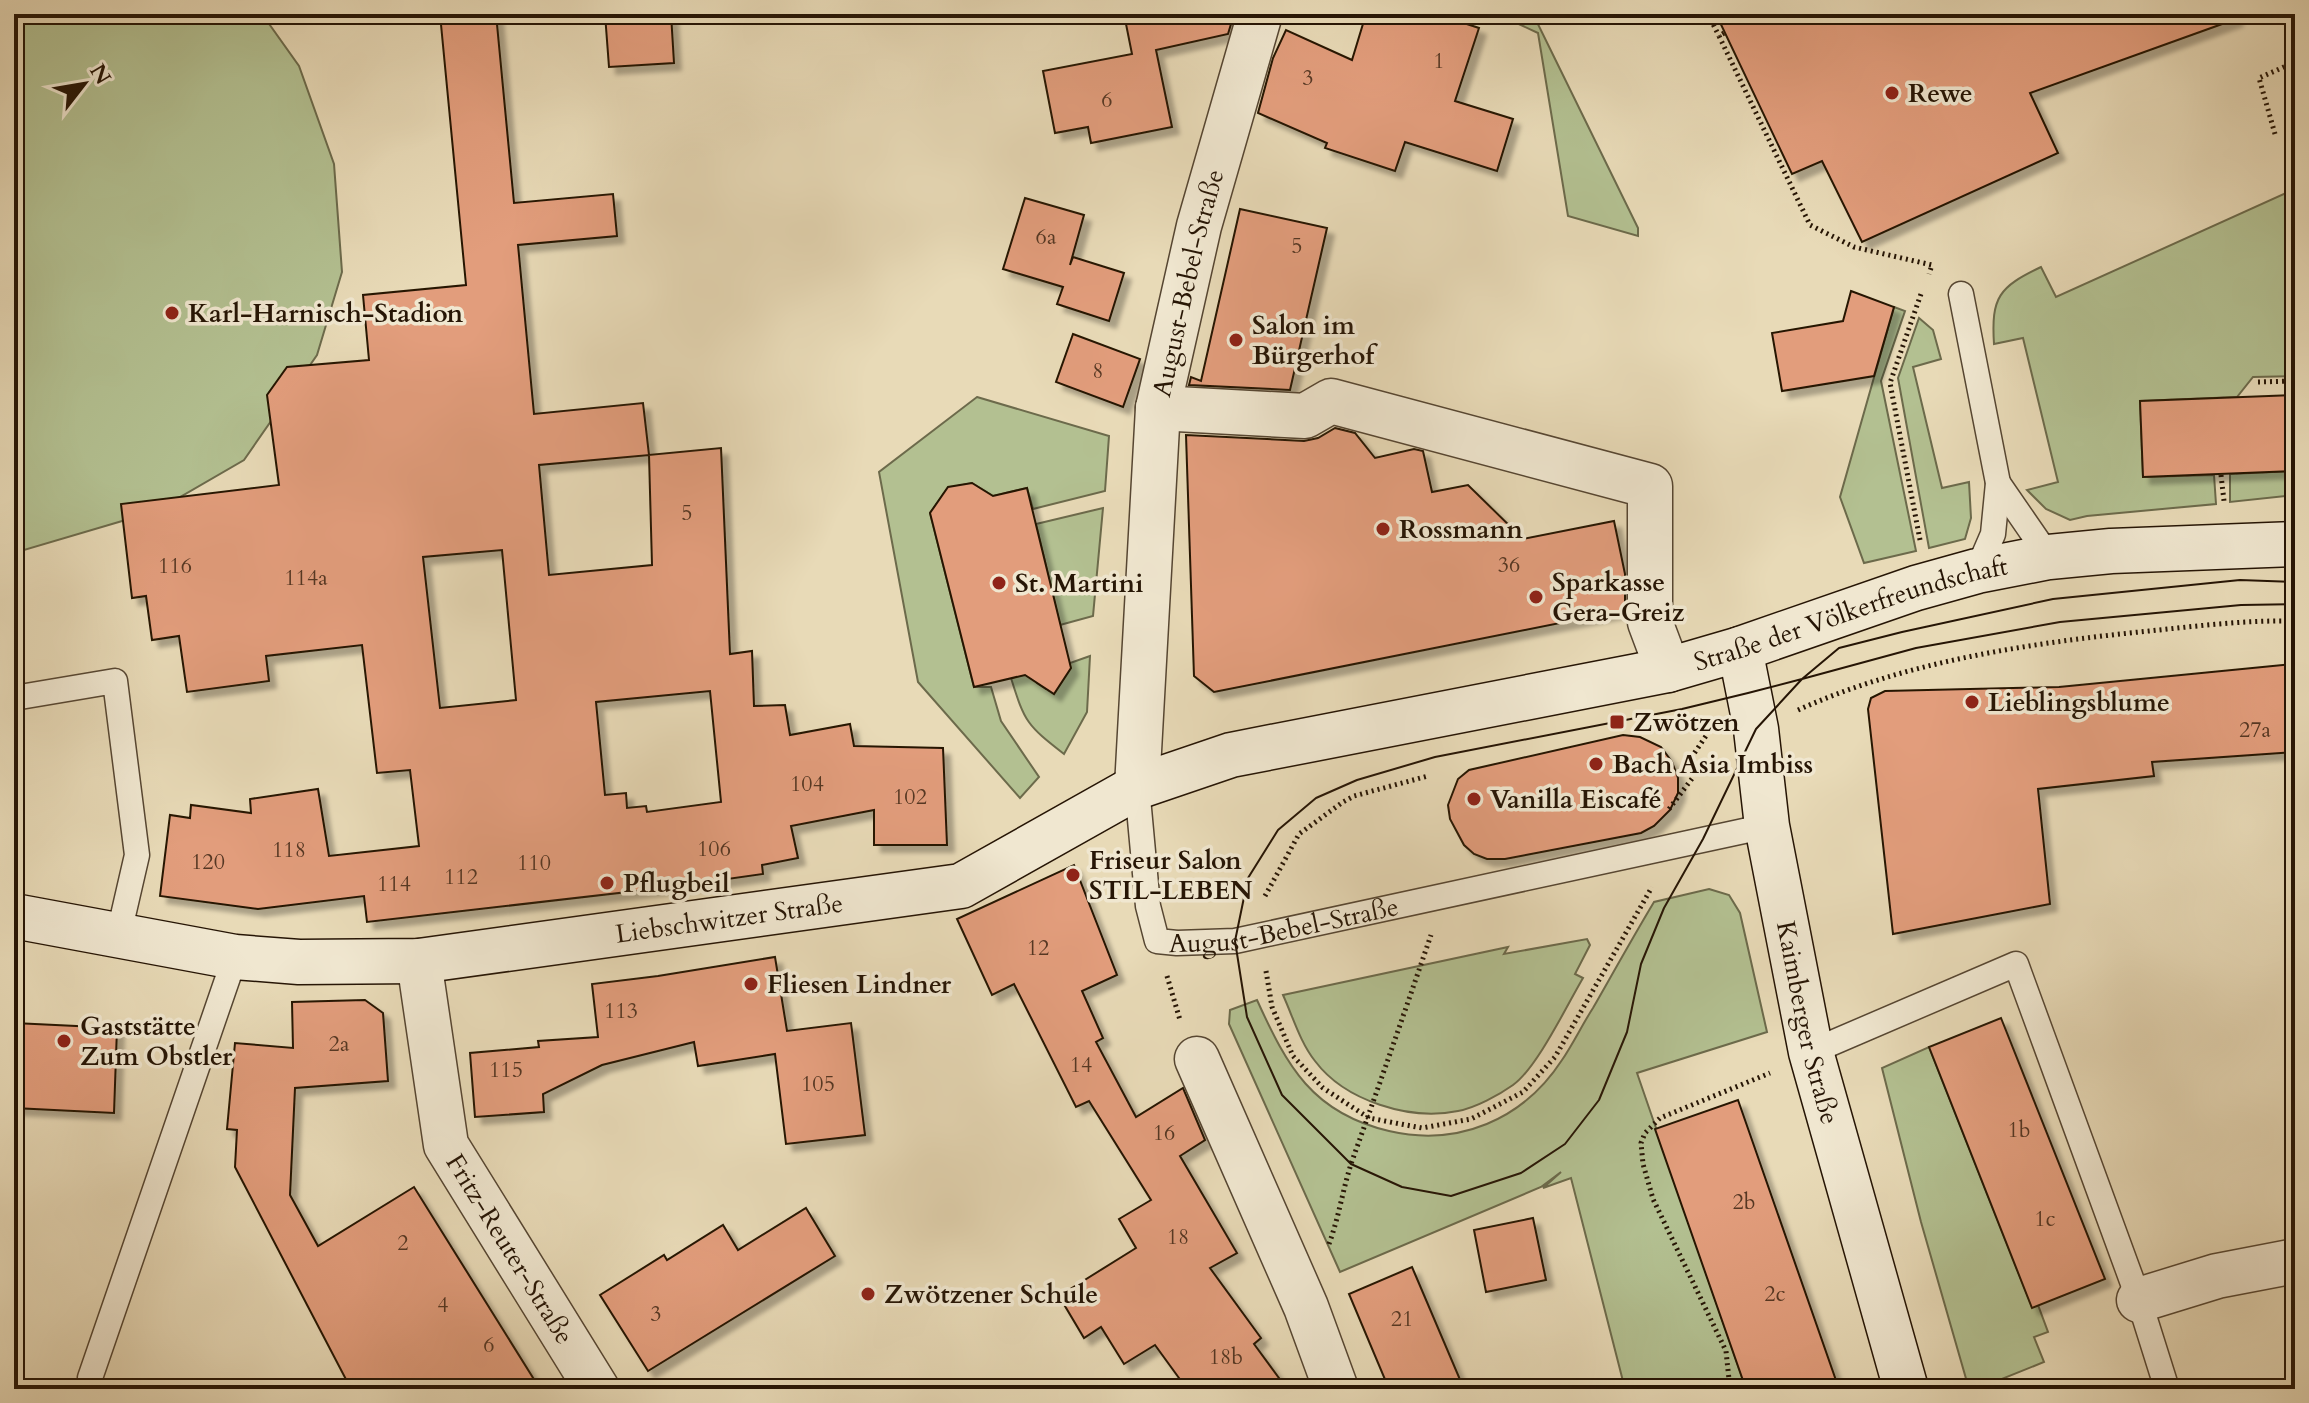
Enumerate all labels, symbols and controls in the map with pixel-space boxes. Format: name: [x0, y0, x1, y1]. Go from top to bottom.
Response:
north arrow: [44, 44, 124, 124]
house number: 1: [1433, 46, 1445, 76]
text: N: [83, 58, 118, 90]
house number: 3: [1302, 63, 1314, 93]
place label: Rewe: [1908, 76, 1973, 111]
marker: Rewe: [1883, 84, 1901, 102]
house number: 6: [1101, 85, 1113, 115]
street label: August-Bebel-Straße: [1144, 165, 1232, 400]
house number: 6a: [1036, 222, 1057, 252]
house number: 5: [1291, 231, 1303, 261]
place label: Karl-Harnisch-Stadion: [188, 296, 464, 331]
marker: Karl-Harnisch-Stadion: [163, 304, 181, 322]
place label: Salon im Bürgerhof: [1252, 308, 1378, 373]
marker: Salon im Bürgerhof: [1227, 331, 1245, 349]
house number: 8: [1092, 356, 1104, 386]
house number: 5: [681, 498, 693, 528]
place label: Rossmann: [1399, 512, 1523, 547]
marker: Rossmann: [1374, 520, 1392, 538]
street label: Straße der Völkerfreundschaft: [1690, 548, 2011, 680]
house number: 36: [1498, 550, 1520, 580]
house number: 116: [158, 551, 192, 581]
house number: 114a: [284, 563, 328, 593]
place label: Sparkasse Gera-Greiz: [1552, 565, 1685, 630]
place label: St. Martini: [1015, 566, 1144, 601]
marker: St. Martini: [990, 574, 1008, 592]
marker: Sparkasse Gera-Greiz: [1527, 588, 1545, 606]
place label: Lieblingsblume: [1988, 685, 2170, 720]
marker: Lieblingsblume: [1963, 693, 1981, 711]
place label: Zwötzen: [1633, 705, 1740, 740]
marker: Zwötzen: [1608, 713, 1626, 731]
house number: 27a: [2239, 715, 2272, 745]
place label: Bach Asia Imbiss: [1612, 747, 1813, 782]
marker: Bach Asia Imbiss: [1587, 755, 1605, 773]
house number: 104: [790, 769, 824, 799]
house number: 102: [893, 782, 927, 812]
place label: Vanilla Eiscafé: [1490, 782, 1662, 817]
marker: Vanilla Eiscafé: [1465, 790, 1483, 808]
house number: 106: [697, 834, 731, 864]
house number: 118: [272, 835, 306, 865]
place label: Friseur Salon STIL-LEBEN: [1089, 843, 1253, 908]
house number: 120: [191, 847, 225, 877]
house number: 110: [517, 848, 551, 878]
house number: 112: [444, 862, 478, 892]
place label: Pflugbeil: [623, 866, 730, 901]
marker: Friseur Salon STIL-LEBEN: [1064, 866, 1082, 884]
house number: 114: [377, 869, 411, 899]
marker: Pflugbeil: [598, 874, 616, 892]
street label: Liebschwitzer Straße: [613, 886, 845, 952]
street label: August-Bebel-Straße: [1168, 889, 1402, 961]
street label: Kaimberger Straße: [1768, 918, 1847, 1128]
house number: 12: [1027, 933, 1049, 963]
place label: Fliesen Lindner: [767, 967, 952, 1002]
marker: Fliesen Lindner: [742, 975, 760, 993]
house number: 113: [604, 996, 638, 1026]
place label: Gaststätte Zum Obstler: [80, 1009, 233, 1074]
house number: 2a: [329, 1029, 350, 1059]
marker: Gaststätte Zum Obstler: [55, 1032, 73, 1050]
house number: 14: [1070, 1050, 1092, 1080]
house number: 115: [489, 1055, 523, 1085]
house number: 105: [801, 1069, 835, 1099]
house number: 1b: [2007, 1115, 2031, 1145]
house number: 16: [1153, 1118, 1175, 1148]
street label: Fritz-Reuter-Straße: [438, 1147, 582, 1351]
house number: 2b: [1732, 1187, 1756, 1217]
house number: 1c: [2034, 1204, 2056, 1234]
house number: 18: [1167, 1222, 1189, 1252]
house number: 2: [397, 1228, 409, 1258]
place label: Zwötzener Schule: [884, 1277, 1098, 1312]
house number: 2c: [1764, 1279, 1786, 1309]
marker: Zwötzener Schule: [859, 1285, 877, 1303]
house number: 4: [437, 1290, 449, 1320]
house number: 3: [650, 1299, 662, 1329]
house number: 21: [1391, 1304, 1413, 1334]
house number: 6: [483, 1330, 495, 1360]
house number: 18b: [1209, 1342, 1243, 1372]

